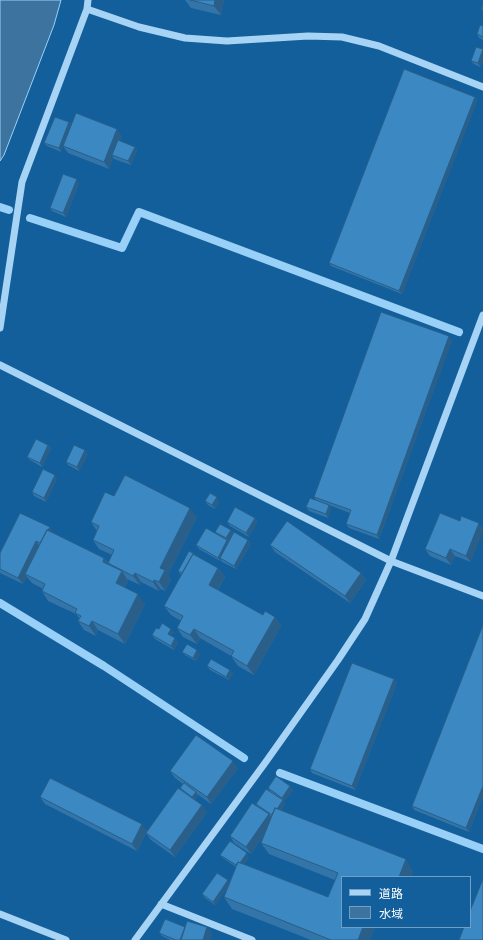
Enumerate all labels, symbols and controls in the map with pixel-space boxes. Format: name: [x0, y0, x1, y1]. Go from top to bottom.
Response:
legend: [341, 876, 471, 928]
text: 道路: [379, 887, 403, 901]
text: 水域: [379, 907, 403, 921]

